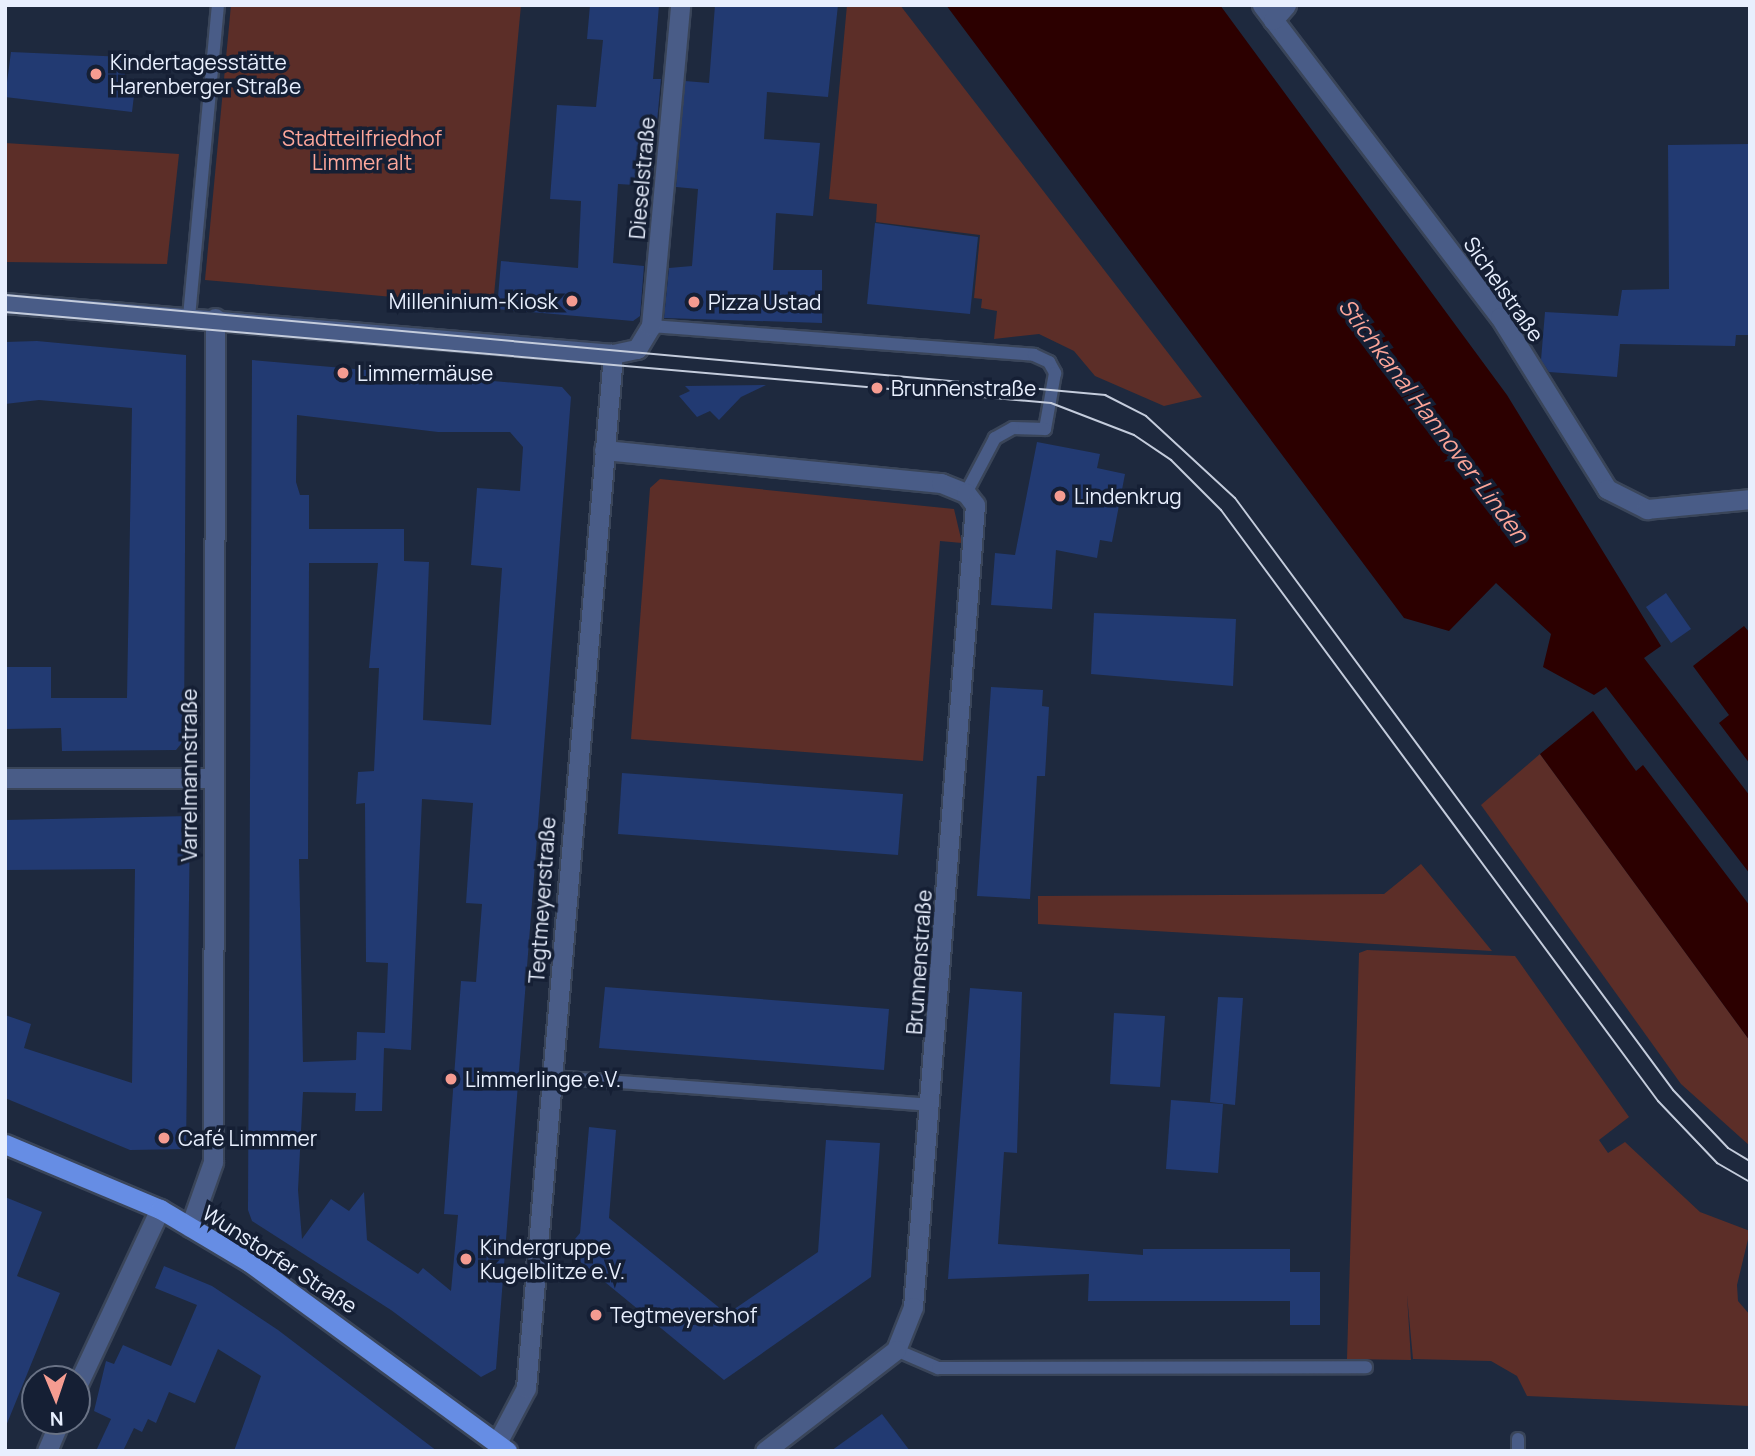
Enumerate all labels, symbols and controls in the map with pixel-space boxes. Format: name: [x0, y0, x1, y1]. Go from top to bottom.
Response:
place label: Kindertagesstätte Harenberger Straße: [110, 49, 301, 99]
marker: Kindertagesstätte Harenberger Straße: [88, 66, 104, 82]
street label: Dieselstraße: [624, 116, 660, 240]
park label: Stadtteilfriedhof Limmer alt: [282, 125, 442, 175]
street label: Sichelstraße: [1459, 232, 1549, 346]
place label: Milleninium-Kiosk: [389, 288, 558, 314]
place label: Pizza Ustad: [708, 289, 821, 315]
marker: Milleninium-Kiosk: [564, 293, 580, 309]
water label: Stichkanal Hannover-Linden: [1333, 293, 1535, 547]
marker: Pizza Ustad: [686, 294, 702, 310]
place label: Limmermäuse: [357, 360, 493, 386]
marker: Limmermäuse: [335, 365, 351, 381]
place label: Brunnenstraße: [891, 375, 1036, 401]
marker: Brunnenstraße: [869, 380, 885, 396]
place label: Lindenkrug: [1074, 483, 1182, 509]
marker: Lindenkrug: [1052, 488, 1068, 504]
street label: Varrelmannstraße: [176, 688, 202, 862]
street label: Tegtmeyerstraße: [524, 816, 560, 984]
street label: Brunnenstraße: [901, 889, 937, 1035]
place label: Limmerlinge e.V.: [465, 1066, 621, 1092]
marker: Limmerlinge e.V.: [443, 1071, 459, 1087]
place label: Café Limmmer: [178, 1125, 317, 1151]
marker: Café Limmmer: [156, 1130, 172, 1146]
street label: Wunstorfer Straße: [198, 1200, 362, 1318]
place label: Kindergruppe Kugelblitze e.V.: [480, 1234, 625, 1284]
marker: Kindergruppe Kugelblitze e.V.: [458, 1251, 474, 1267]
place label: Tegtmeyershof: [610, 1302, 757, 1328]
marker: Tegtmeyershof: [588, 1307, 604, 1323]
north arrow: [21, 1365, 91, 1435]
text: N: [49, 1406, 64, 1432]

